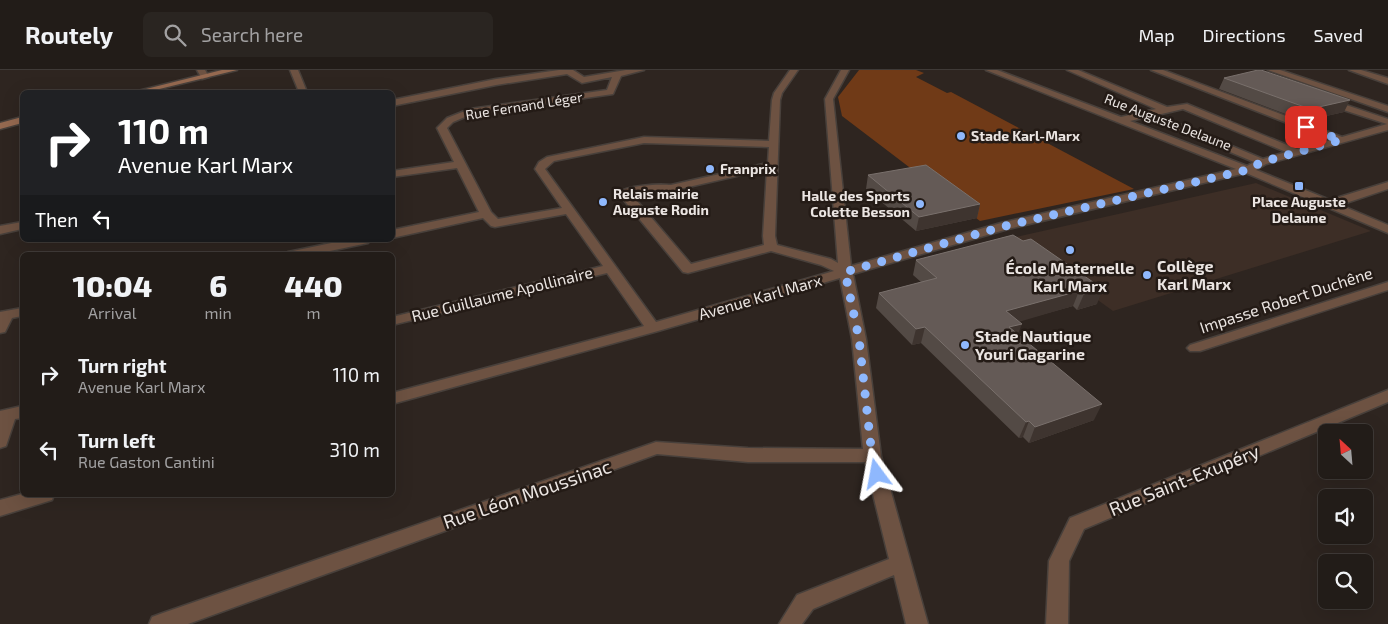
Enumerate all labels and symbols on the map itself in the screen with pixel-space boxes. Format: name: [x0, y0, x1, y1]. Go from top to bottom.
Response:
street label: Rue Fernand Léger: [464, 88, 584, 123]
street label: Rue Auguste Delaune: [1102, 89, 1234, 154]
pin: [1285, 106, 1327, 148]
place label: Stade Karl-Marx: [971, 127, 1080, 144]
marker: Stade Karl-Marx: [955, 130, 967, 142]
place label: Franprix: [720, 160, 776, 177]
marker: Franprix: [704, 163, 716, 175]
marker: Place Auguste Delaune: [1293, 180, 1305, 192]
place label: Relais mairie Auguste Rodin: [613, 185, 709, 218]
place label: Halle des Sports Colette Besson: [802, 187, 910, 220]
place label: Place Auguste Delaune: [1252, 193, 1346, 226]
marker: Relais mairie Auguste Rodin: [597, 196, 609, 208]
marker: Halle des Sports Colette Besson: [914, 198, 926, 210]
marker: École Maternelle Karl Marx: [1064, 244, 1076, 256]
place label: Collège Karl Marx: [1157, 256, 1231, 293]
place label: École Maternelle Karl Marx: [1006, 258, 1134, 295]
street label: Rue Guillaume Apollinaire: [409, 262, 594, 325]
street label: Impasse Robert Duchêne: [1197, 263, 1375, 336]
marker: Collège Karl Marx: [1141, 269, 1153, 281]
street label: Avenue Karl Marx: [696, 270, 824, 323]
place label: Stade Nautique Youri Gagarine: [975, 326, 1091, 363]
marker: Stade Nautique Youri Gagarine: [959, 339, 971, 351]
north arrow: [1318, 424, 1372, 479]
street label: Rue Saint-Exupéry: [1105, 439, 1262, 520]
position arrow: [850, 447, 902, 499]
street label: Rue Léon Moussinac: [440, 454, 614, 533]

